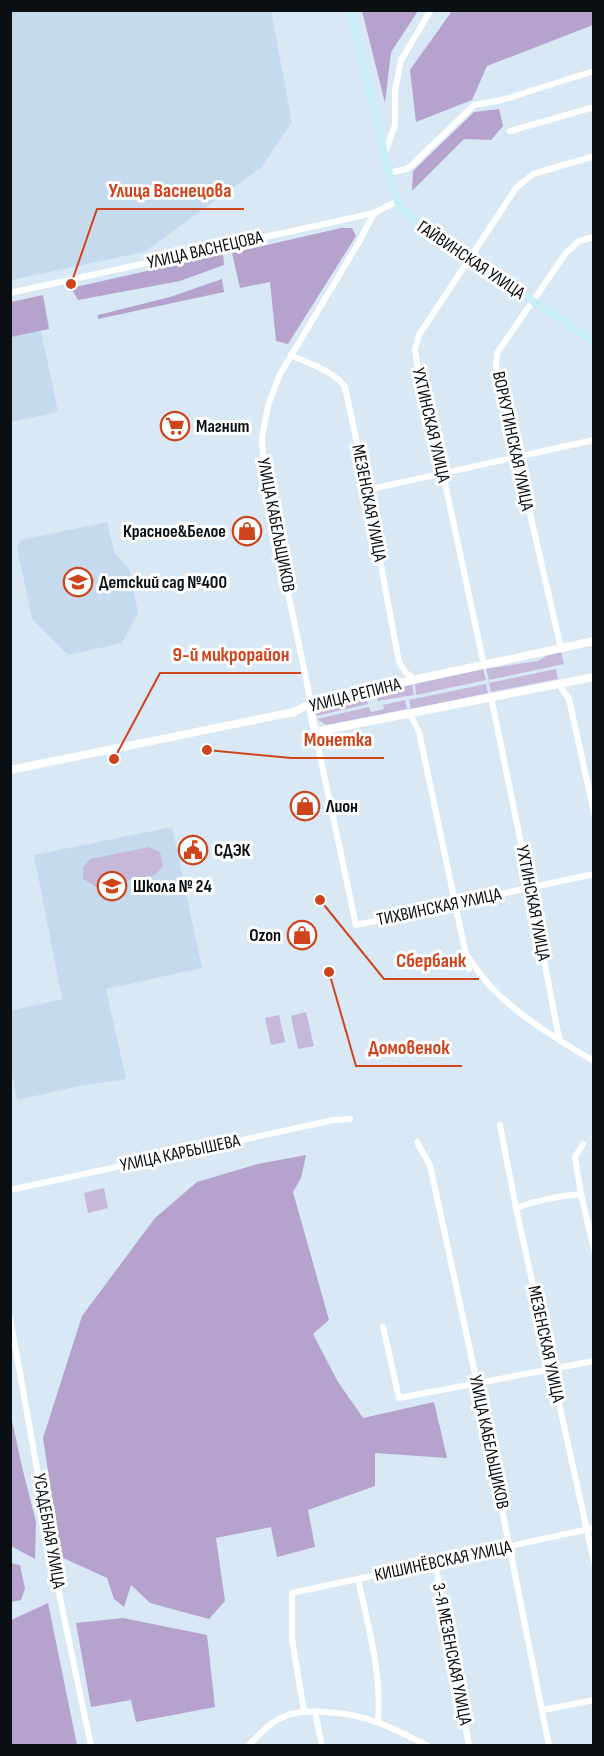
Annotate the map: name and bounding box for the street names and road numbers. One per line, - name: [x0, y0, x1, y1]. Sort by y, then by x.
- street label: ГАЙВИНСКАЯ УЛИЦА: [413, 216, 529, 304]
- street label: УЛИЦА ВАСНЕЦОВА: [145, 226, 265, 273]
- street label: УХТИНСКАЯ УЛИЦА: [408, 366, 454, 485]
- street label: ВОРКУТИНСКАЯ УЛИЦА: [488, 369, 538, 513]
- street label: МЕЗЕНСКАЯ УЛИЦА: [347, 443, 391, 564]
- street label: УЛИЦА КАБЕЛЬЩИКОВ: [253, 456, 299, 594]
- street label: УЛИЦА РЕПИНА: [307, 673, 403, 717]
- street label: УХТИНСКАЯ УЛИЦА: [512, 843, 555, 963]
- street label: ТИХВИНСКАЯ УЛИЦА: [375, 884, 503, 930]
- street label: УЛИЦА КАРБЫШЕВА: [118, 1130, 242, 1176]
- street label: МЕЗЕНСКАЯ УЛИЦА: [523, 1284, 569, 1405]
- street label: УЛИЦА КАБЕЛЬЩИКОВ: [465, 1373, 513, 1511]
- street label: УСАДЕБНАЯ УЛИЦА: [29, 1472, 70, 1590]
- street label: КИШИНЁВСКАЯ УЛИЦА: [373, 1536, 514, 1586]
- street label: 3-Я МЕЗЕНСКАЯ УЛИЦА: [428, 1581, 476, 1727]

